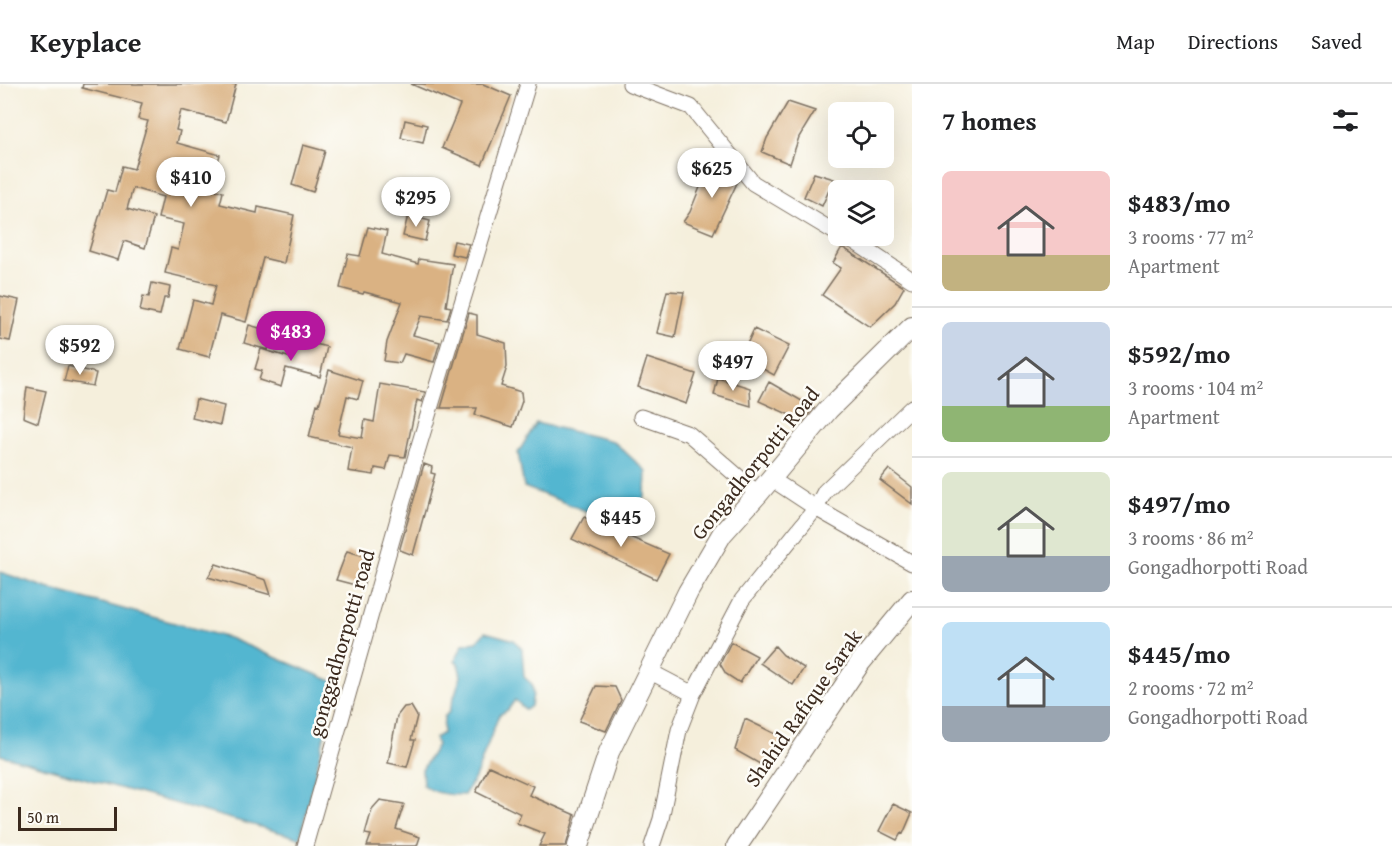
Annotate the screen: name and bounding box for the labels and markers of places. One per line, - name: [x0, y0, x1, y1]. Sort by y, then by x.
- pin: $625: [676, 148, 748, 199]
- pin: $410: [155, 157, 227, 208]
- pin: $295: [380, 177, 452, 228]
- pin: $483: [255, 311, 327, 362]
- pin: $592: [44, 325, 116, 376]
- pin: $497: [697, 341, 769, 392]
- pin: $445: [585, 497, 657, 548]

